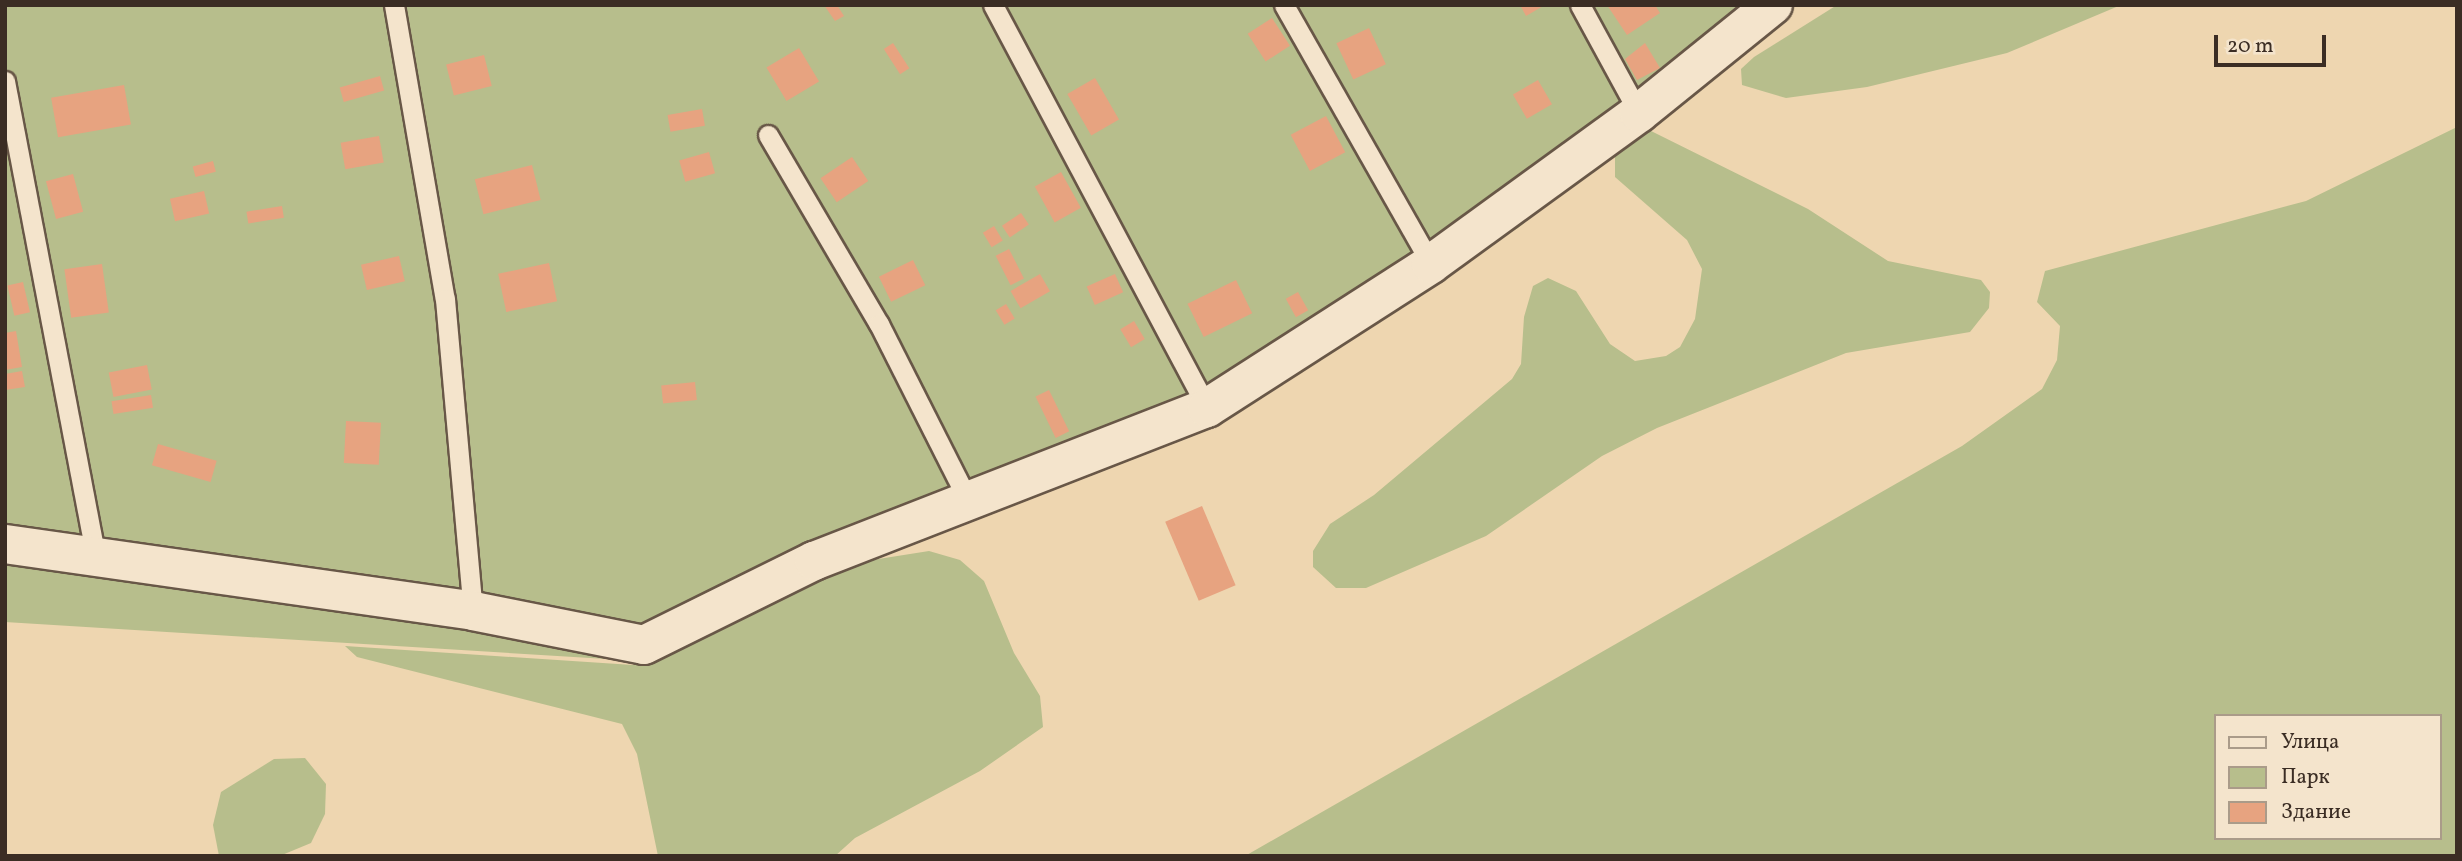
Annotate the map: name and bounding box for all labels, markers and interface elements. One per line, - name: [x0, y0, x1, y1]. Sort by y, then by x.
- scale bar: [2217, 21, 2329, 65]
- text: 20 m: [2227, 32, 2273, 61]
- legend: [2214, 714, 2441, 840]
- text: Улица: [2281, 728, 2339, 757]
- text: Парк: [2281, 763, 2330, 792]
- text: Здание: [2281, 798, 2351, 827]

